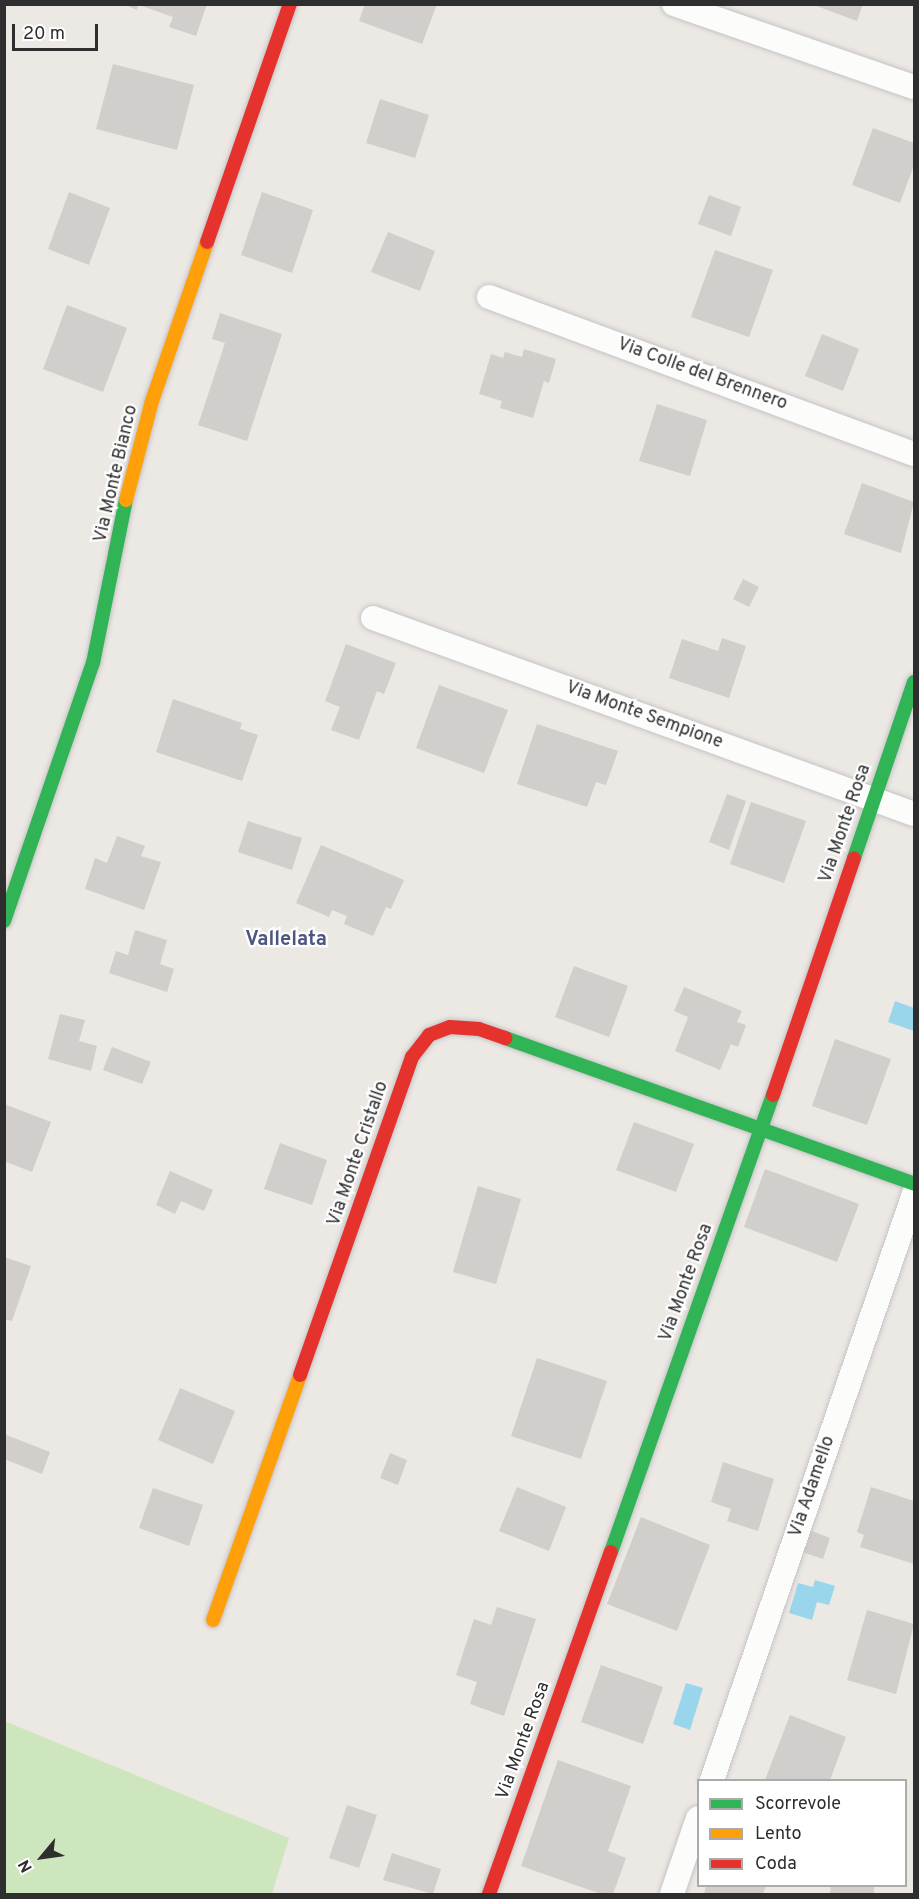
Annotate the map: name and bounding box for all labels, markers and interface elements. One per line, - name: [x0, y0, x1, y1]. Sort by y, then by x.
- scale bar: [15, 12, 100, 50]
- text: 20 m: [23, 23, 65, 46]
- street label: Via Colle del Brennero: [614, 334, 790, 416]
- street label: Via Monte Bianco: [91, 403, 143, 545]
- street label: Via Monte Sempione: [563, 678, 725, 754]
- street label: Via Monte Rosa: [816, 762, 876, 886]
- district label: Vallelata: [245, 928, 327, 952]
- street label: Via Monte Cristallo: [324, 1079, 394, 1229]
- street label: Via Monte Rosa: [656, 1221, 718, 1345]
- street label: Via Adamello: [785, 1433, 841, 1541]
- street label: Via Monte Rosa: [493, 1679, 555, 1803]
- legend: [697, 1779, 907, 1887]
- text: Scorrevole: [755, 1793, 841, 1816]
- text: Lento: [755, 1823, 801, 1846]
- north arrow: [12, 1827, 72, 1887]
- text: Coda: [755, 1853, 797, 1876]
- text: N: [15, 1856, 38, 1876]

